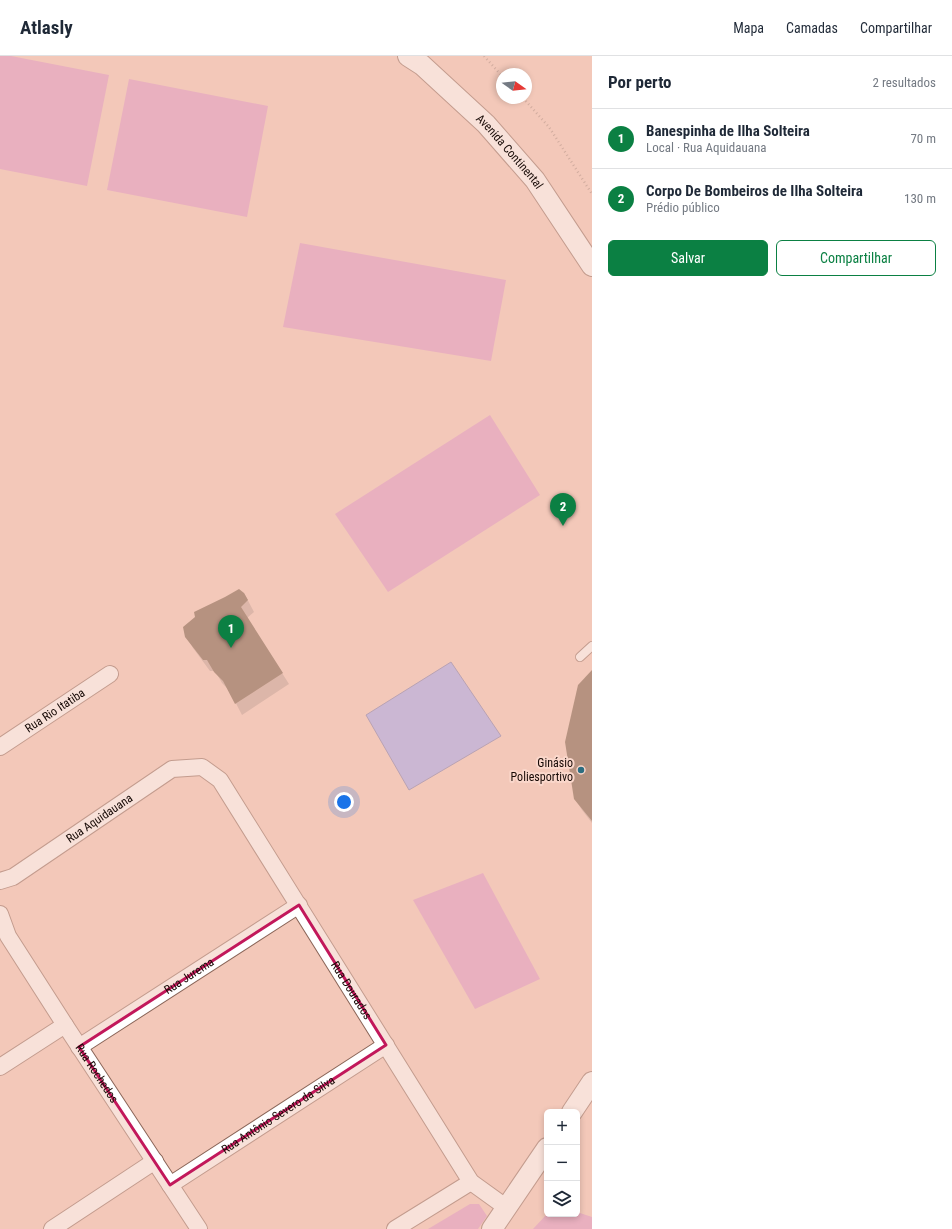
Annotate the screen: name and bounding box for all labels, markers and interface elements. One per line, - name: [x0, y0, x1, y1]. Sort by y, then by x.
- text: Atlasly: [20, 16, 73, 39]
- text: Mapa: [733, 20, 764, 36]
- text: Camadas: [786, 20, 838, 36]
- text: Compartilhar: [860, 20, 932, 36]
- north arrow: [496, 68, 532, 104]
- text: Por perto: [608, 72, 672, 92]
- text: 2 resultados: [872, 75, 936, 90]
- street label: Avenida Continental: [473, 111, 546, 192]
- text: Banespinha de Ilha Solteira: [646, 122, 810, 140]
- text: 1: [618, 131, 624, 146]
- text: 70 m: [910, 131, 936, 146]
- text: Local · Rua Aquidauana: [646, 140, 766, 155]
- text: Corpo De Bombeiros de Ilha Solteira: [646, 182, 863, 200]
- text: 2: [618, 191, 624, 206]
- text: 130 m: [904, 191, 936, 206]
- text: Prédio público: [646, 200, 720, 215]
- button: Salvar: [608, 240, 768, 276]
- button: Compartilhar: [776, 240, 936, 276]
- pin: 2: [550, 493, 576, 526]
- pin: 1: [218, 615, 244, 648]
- street label: Rua Rio Itatiba: [22, 685, 88, 735]
- place label: Ginásio Poliesportivo: [511, 756, 573, 784]
- marker: Ginásio Poliesportivo: [576, 765, 586, 775]
- street label: Rua Aquidauana: [64, 791, 135, 846]
- your location: [334, 792, 354, 812]
- street label: Rua Jurema: [162, 955, 217, 997]
- street label: Rua Dourados: [328, 959, 375, 1022]
- street label: Rua Rochedos: [72, 1041, 121, 1105]
- street label: Rua Antônio Severo da Silva: [219, 1073, 338, 1157]
- map controls: [544, 1109, 580, 1217]
- button: +: [544, 1109, 580, 1145]
- button: −: [544, 1145, 580, 1181]
- button: layers: [544, 1181, 580, 1217]

